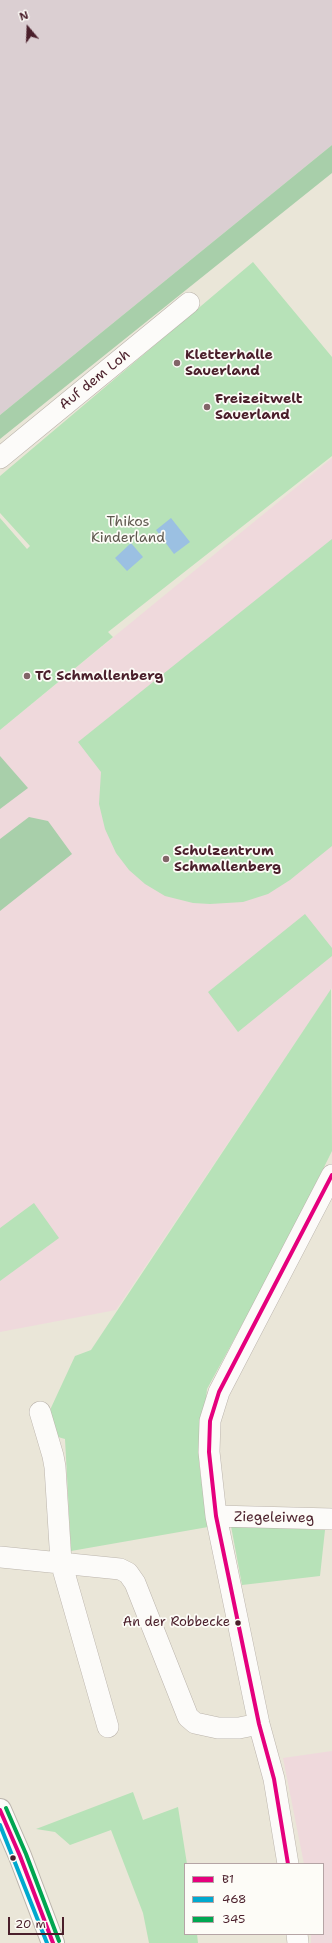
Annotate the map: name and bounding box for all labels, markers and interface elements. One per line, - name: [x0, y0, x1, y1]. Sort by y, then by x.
- north arrow: [8, 8, 48, 48]
- text: N: [17, 8, 30, 25]
- street label: Auf dem Loh: [56, 346, 134, 414]
- place label: Kletterhalle Sauerland: [185, 347, 273, 380]
- marker: Kletterhalle Sauerland: [172, 358, 182, 368]
- place label: Freizeitwelt Sauerland: [215, 391, 303, 424]
- marker: Freizeitwelt Sauerland: [202, 402, 212, 412]
- park label: Thikos Kinderland: [91, 514, 165, 546]
- place label: TC Schmallenberg: [35, 668, 163, 684]
- marker: TC Schmallenberg: [22, 671, 32, 681]
- place label: Schulzentrum Schmallenberg: [174, 843, 281, 876]
- marker: Schulzentrum Schmallenberg: [161, 854, 171, 864]
- street label: Ziegeleiweg: [234, 1509, 314, 1527]
- place label: An der Robbecke: [123, 1615, 230, 1631]
- marker: An der Robbecke: [233, 1618, 243, 1628]
- unlabelled marker: [8, 1853, 18, 1863]
- legend: [184, 1863, 324, 1935]
- text: B1: [222, 1871, 234, 1887]
- text: 468: [222, 1891, 246, 1907]
- scale bar: [10, 1909, 66, 1935]
- text: 345: [222, 1911, 245, 1927]
- text: 20 m: [15, 1916, 46, 1932]

